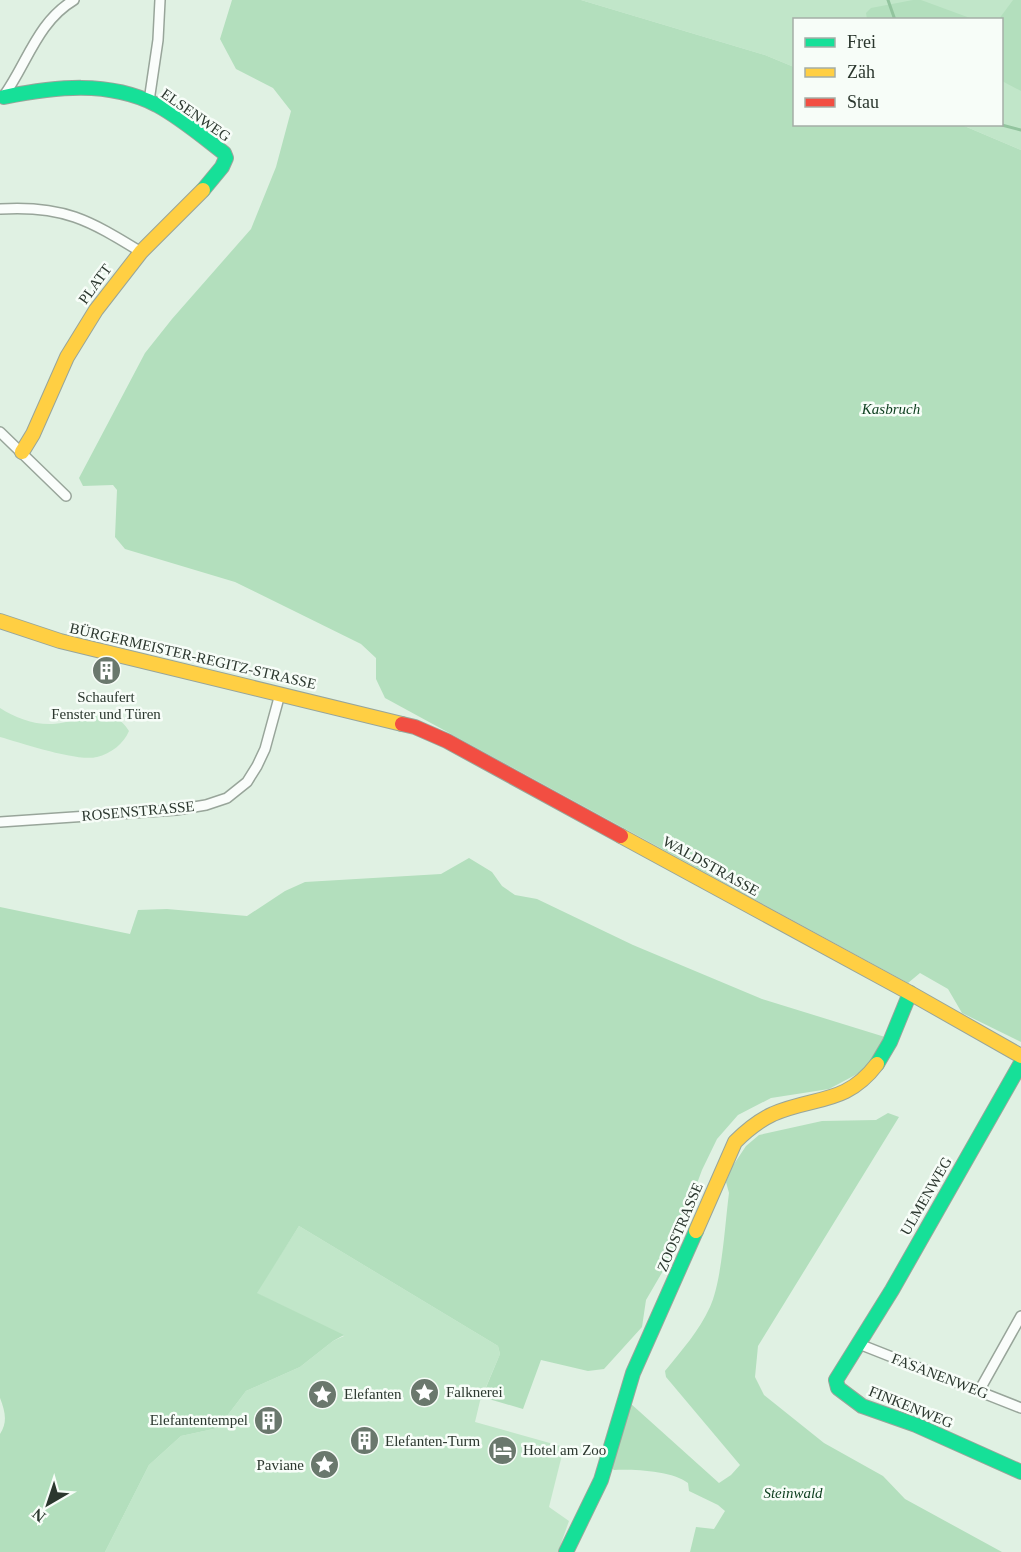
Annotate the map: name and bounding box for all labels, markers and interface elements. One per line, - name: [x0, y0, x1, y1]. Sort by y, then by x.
- legend: [793, 18, 1003, 126]
- text: Frei: [847, 32, 876, 52]
- text: Zäh: [847, 62, 875, 82]
- street label: ELSENWEG: [158, 85, 234, 145]
- text: Stau: [847, 92, 879, 112]
- street label: PLATT: [75, 261, 115, 307]
- park label: Kasbruch: [861, 401, 920, 417]
- street label: BÜRGERMEISTER-REGITZ-STRASSE: [68, 620, 318, 692]
- building icon: Schaufert Fenster und Türen: [90, 654, 122, 686]
- place label: Schaufert Fenster und Türen: [51, 689, 161, 722]
- street label: ROSENSTRASSE: [81, 798, 195, 824]
- street label: WALDSTRASSE: [660, 833, 762, 899]
- street label: ULMENWEG: [897, 1154, 955, 1238]
- street label: ZOOSTRASSE: [654, 1180, 706, 1274]
- street label: FASANENWEG: [889, 1350, 991, 1402]
- place icon: Falknerei: [409, 1376, 441, 1408]
- place icon: Elefanten: [307, 1378, 339, 1410]
- street label: FINKENWEG: [867, 1383, 955, 1431]
- place label: Falknerei: [446, 1384, 503, 1400]
- place label: Elefanten: [344, 1386, 402, 1402]
- building icon: Elefantentempel: [253, 1404, 285, 1436]
- place label: Elefantentempel: [150, 1412, 248, 1428]
- building icon: Elefanten-Turm: [348, 1425, 380, 1457]
- place label: Elefanten-Turm: [385, 1433, 481, 1449]
- hotel icon: Hotel am Zoo: [486, 1434, 518, 1466]
- place label: Hotel am Zoo: [523, 1442, 606, 1458]
- place icon: Paviane: [309, 1449, 341, 1481]
- place label: Paviane: [257, 1457, 304, 1473]
- north arrow: [18, 1474, 78, 1534]
- park label: Steinwald: [763, 1485, 823, 1501]
- text: N: [29, 1505, 49, 1526]

